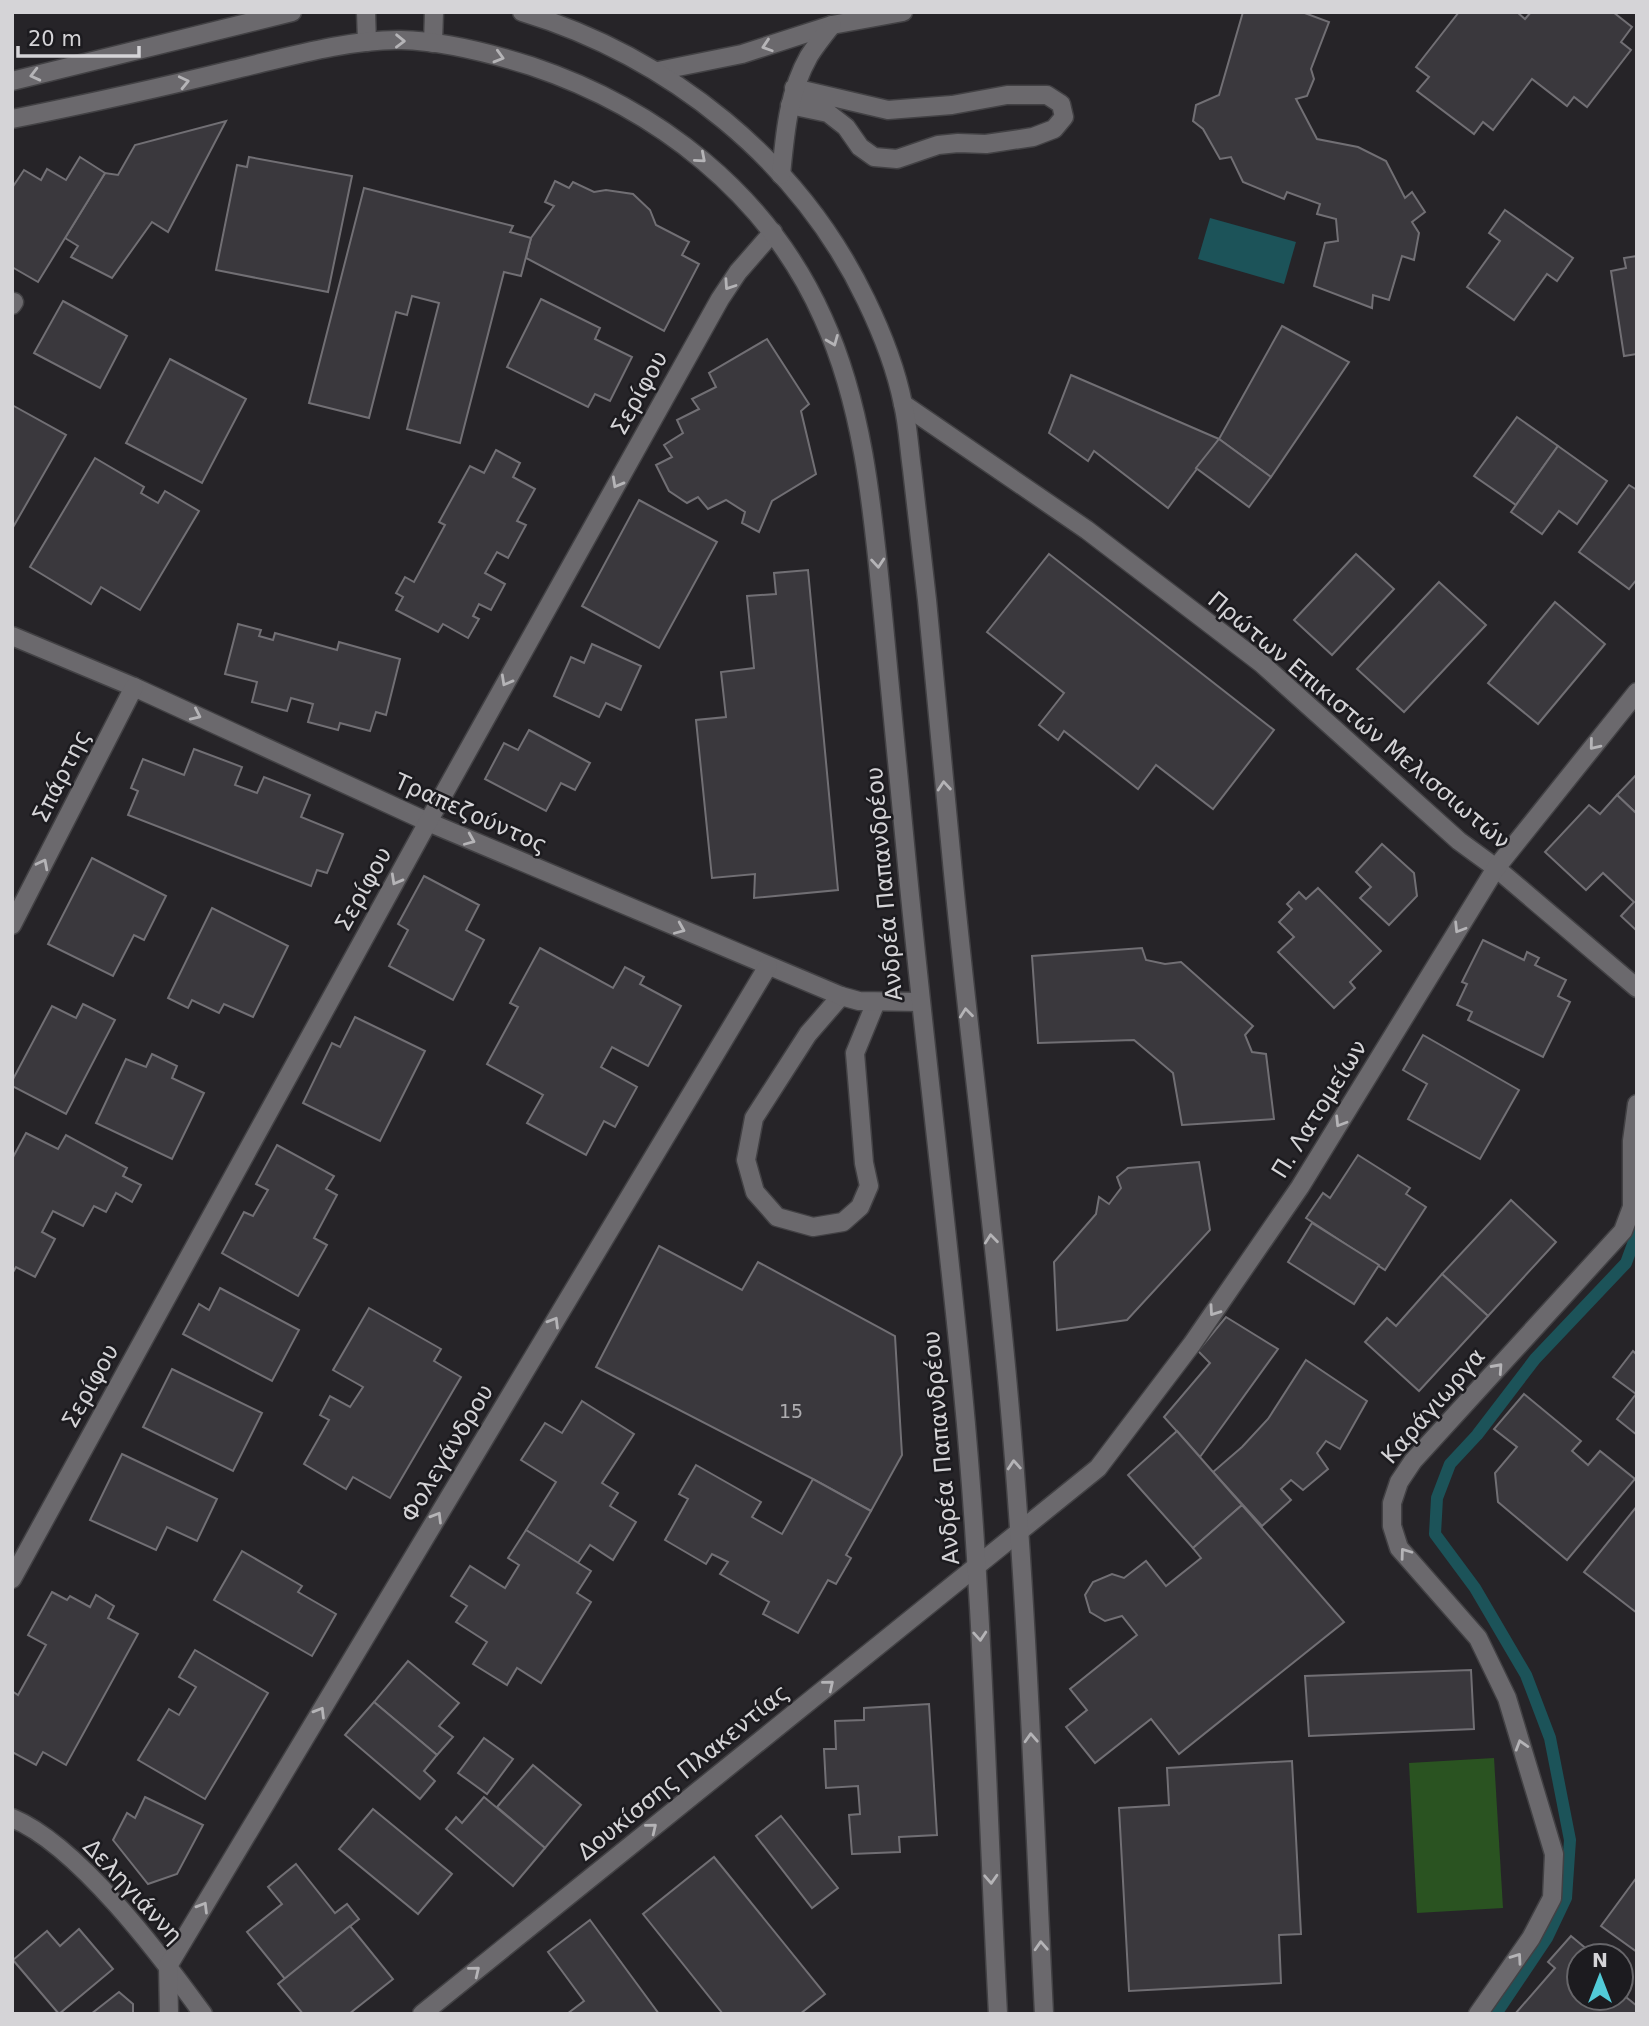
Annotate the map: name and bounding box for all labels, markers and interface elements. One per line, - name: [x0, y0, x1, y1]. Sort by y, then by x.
- scale bar: [18, 14, 138, 58]
- text: 20 m: [28, 27, 82, 51]
- one-way arrow: [395, 33, 406, 49]
- one-way arrow: [761, 38, 774, 52]
- one-way arrow: [493, 49, 505, 63]
- one-way arrow: [29, 67, 41, 81]
- one-way arrow: [178, 75, 190, 90]
- one-way arrow: [693, 150, 706, 162]
- one-way arrow: [725, 277, 738, 290]
- one-way arrow: [824, 334, 838, 346]
- street label: Σερίφου: [605, 347, 673, 439]
- one-way arrow: [612, 475, 625, 488]
- one-way arrow: [870, 558, 885, 569]
- street label: Πρώτων Επικιστών Μελισσιωτών: [1203, 586, 1515, 854]
- one-way arrow: [501, 674, 514, 687]
- one-way arrow: [189, 707, 201, 721]
- street label: Σπάρτης: [27, 726, 95, 826]
- one-way arrow: [1590, 738, 1603, 750]
- street label: Ανδρέα Παπανδρέου: [861, 766, 907, 1002]
- street label: Τραπεζούντος: [390, 767, 551, 858]
- one-way arrow: [937, 780, 952, 792]
- one-way arrow: [463, 832, 476, 846]
- street label: Σερίφου: [329, 843, 397, 935]
- one-way arrow: [35, 859, 49, 872]
- one-way arrow: [391, 873, 404, 885]
- one-way arrow: [1455, 920, 1468, 933]
- one-way arrow: [672, 921, 685, 935]
- one-way arrow: [959, 1007, 974, 1018]
- street label: Π. Λατομείων: [1266, 1035, 1372, 1183]
- one-way arrow: [1336, 1114, 1349, 1127]
- one-way arrow: [984, 1233, 999, 1245]
- one-way arrow: [1210, 1303, 1223, 1316]
- one-way arrow: [546, 1316, 559, 1329]
- street label: Ανδρέα Παπανδρέου: [918, 1330, 964, 1566]
- street label: Σερίφου: [56, 1340, 124, 1432]
- street label: Καράγιωργα: [1376, 1343, 1490, 1469]
- one-way arrow: [1490, 1363, 1503, 1376]
- street label: Φολεγάνδρου: [396, 1379, 498, 1527]
- house number: 15: [779, 1400, 803, 1422]
- one-way arrow: [1007, 1459, 1022, 1470]
- one-way arrow: [429, 1511, 442, 1524]
- one-way arrow: [1400, 1548, 1413, 1561]
- one-way arrow: [972, 1631, 987, 1642]
- street label: Δουκίσσης Πλακεντίας: [572, 1679, 794, 1865]
- one-way arrow: [822, 1681, 834, 1694]
- one-way arrow: [312, 1707, 325, 1719]
- one-way arrow: [1023, 1733, 1038, 1744]
- one-way arrow: [1514, 1739, 1529, 1751]
- one-way arrow: [645, 1824, 657, 1837]
- street label: Δεληγιάννη: [78, 1833, 188, 1949]
- one-way arrow: [983, 1873, 998, 1884]
- one-way arrow: [195, 1902, 208, 1915]
- one-way arrow: [1033, 1940, 1048, 1951]
- north arrow: [1565, 1942, 1635, 2012]
- text: N: [1592, 1949, 1608, 1971]
- one-way arrow: [1509, 1952, 1522, 1965]
- one-way arrow: [466, 1967, 479, 1979]

